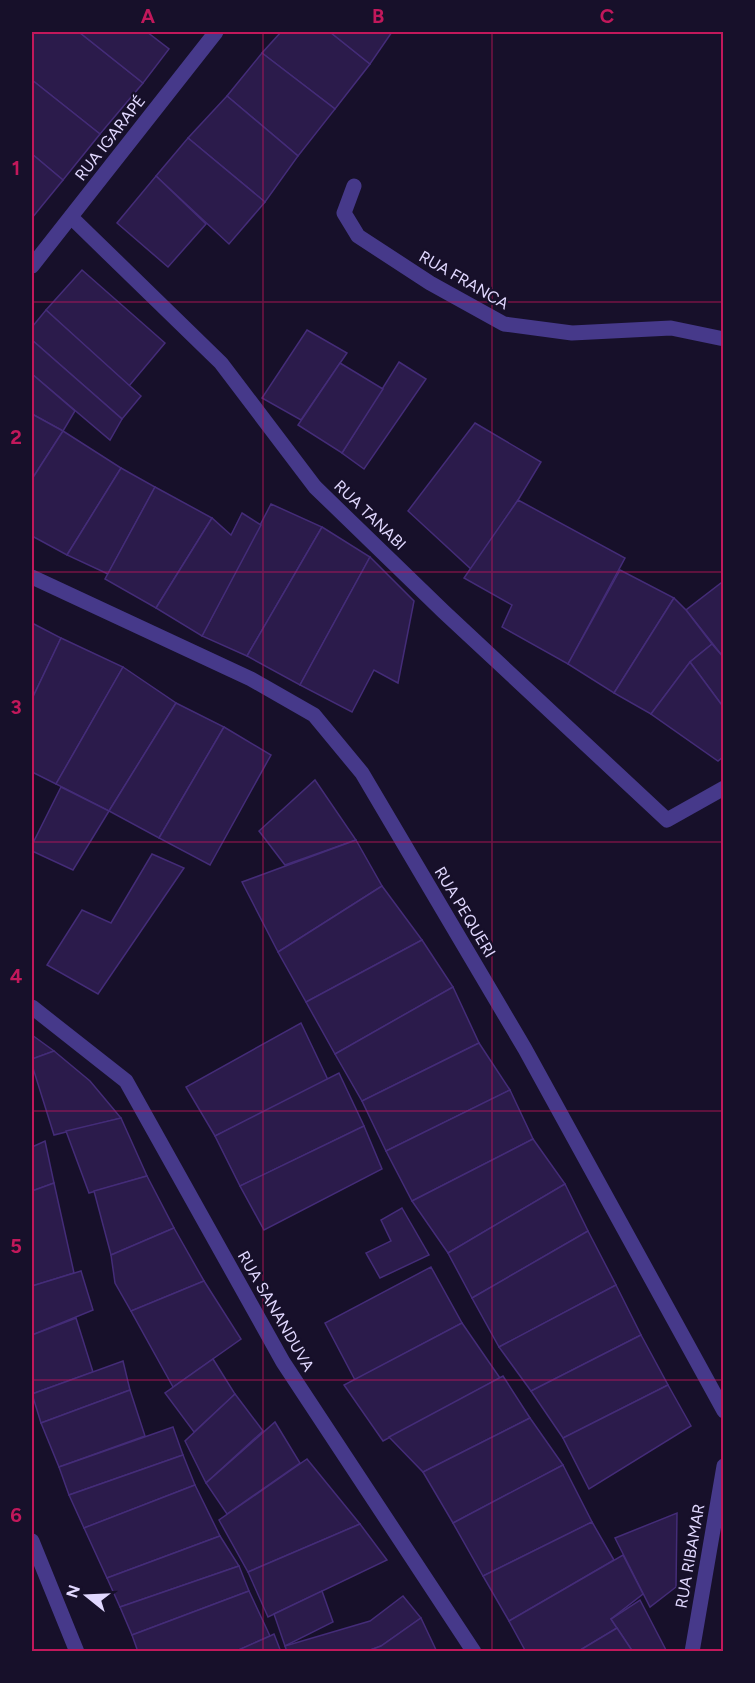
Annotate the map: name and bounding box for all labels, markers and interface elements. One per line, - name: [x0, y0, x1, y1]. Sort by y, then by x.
- text: A: [141, 4, 156, 28]
- text: B: [372, 4, 384, 28]
- text: C: [600, 4, 614, 28]
- street label: RUA IGARAPÉ: [71, 92, 149, 184]
- text: 1: [12, 156, 20, 180]
- street label: RUA FRANCA: [416, 247, 512, 313]
- text: 2: [10, 425, 22, 449]
- street label: RUA TANABI: [330, 476, 410, 554]
- text: 3: [10, 695, 22, 719]
- street label: RUA PEQUERI: [430, 863, 500, 961]
- text: 4: [10, 964, 23, 988]
- text: 5: [10, 1234, 22, 1258]
- street label: RUA SANANDUVA: [234, 1247, 318, 1375]
- street label: RUA RIBAMAR: [671, 1502, 709, 1610]
- text: 6: [10, 1503, 22, 1527]
- north arrow: [57, 1566, 117, 1626]
- text: N: [62, 1583, 84, 1600]

